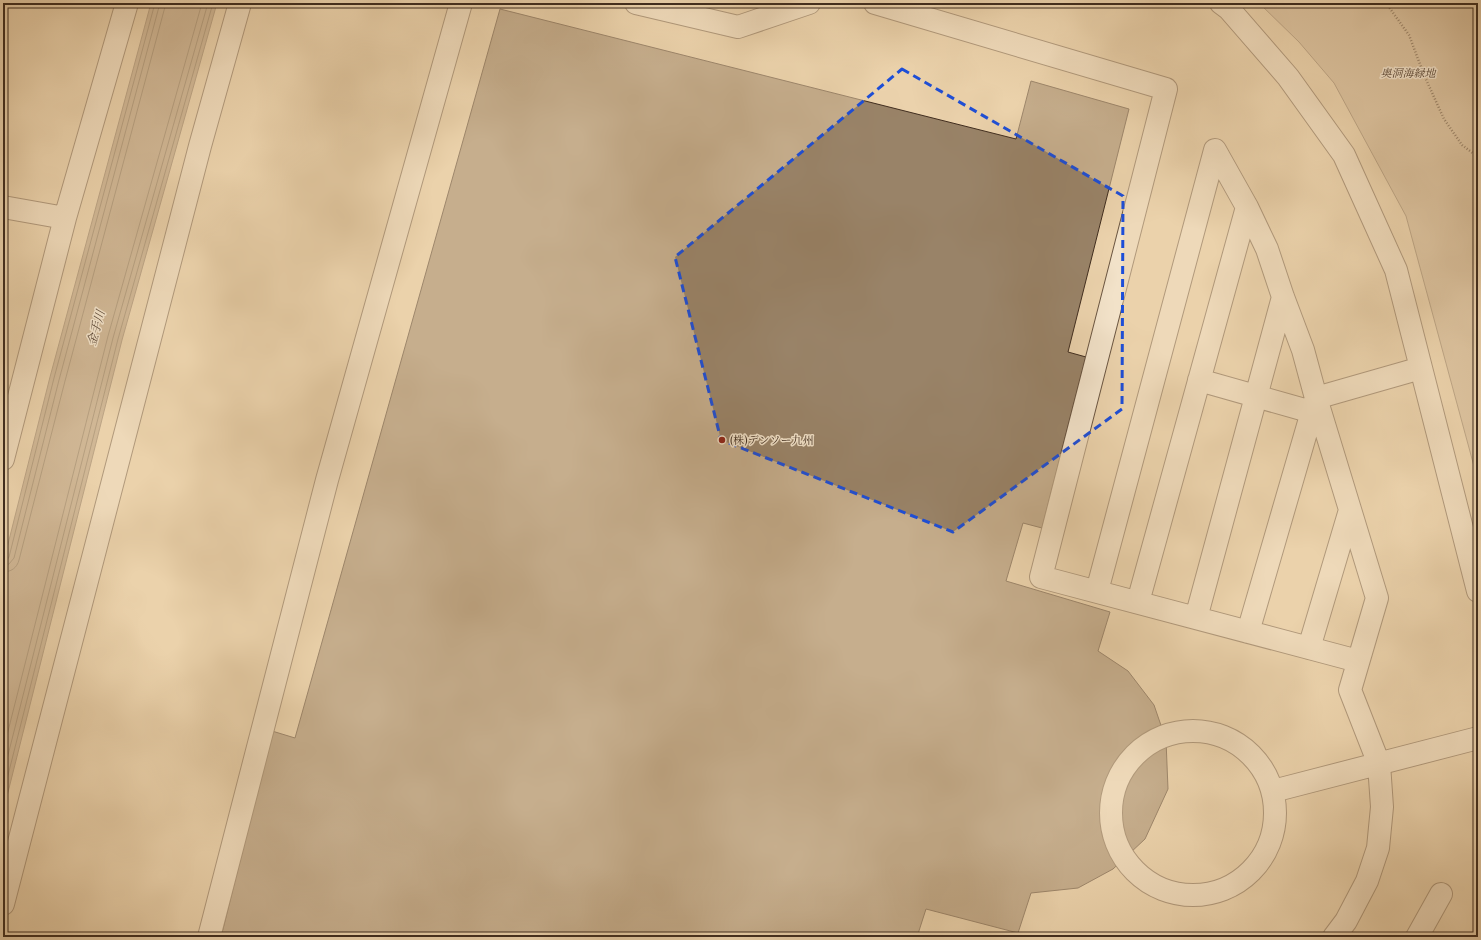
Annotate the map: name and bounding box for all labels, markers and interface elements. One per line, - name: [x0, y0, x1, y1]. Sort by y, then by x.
- park label: 奥洞海緑地: [1381, 66, 1436, 80]
- water label: 金手川: [83, 307, 108, 347]
- place label: (株)デンソー九州: [730, 433, 813, 447]
- marker: (株)デンソー九州: [717, 435, 727, 445]

